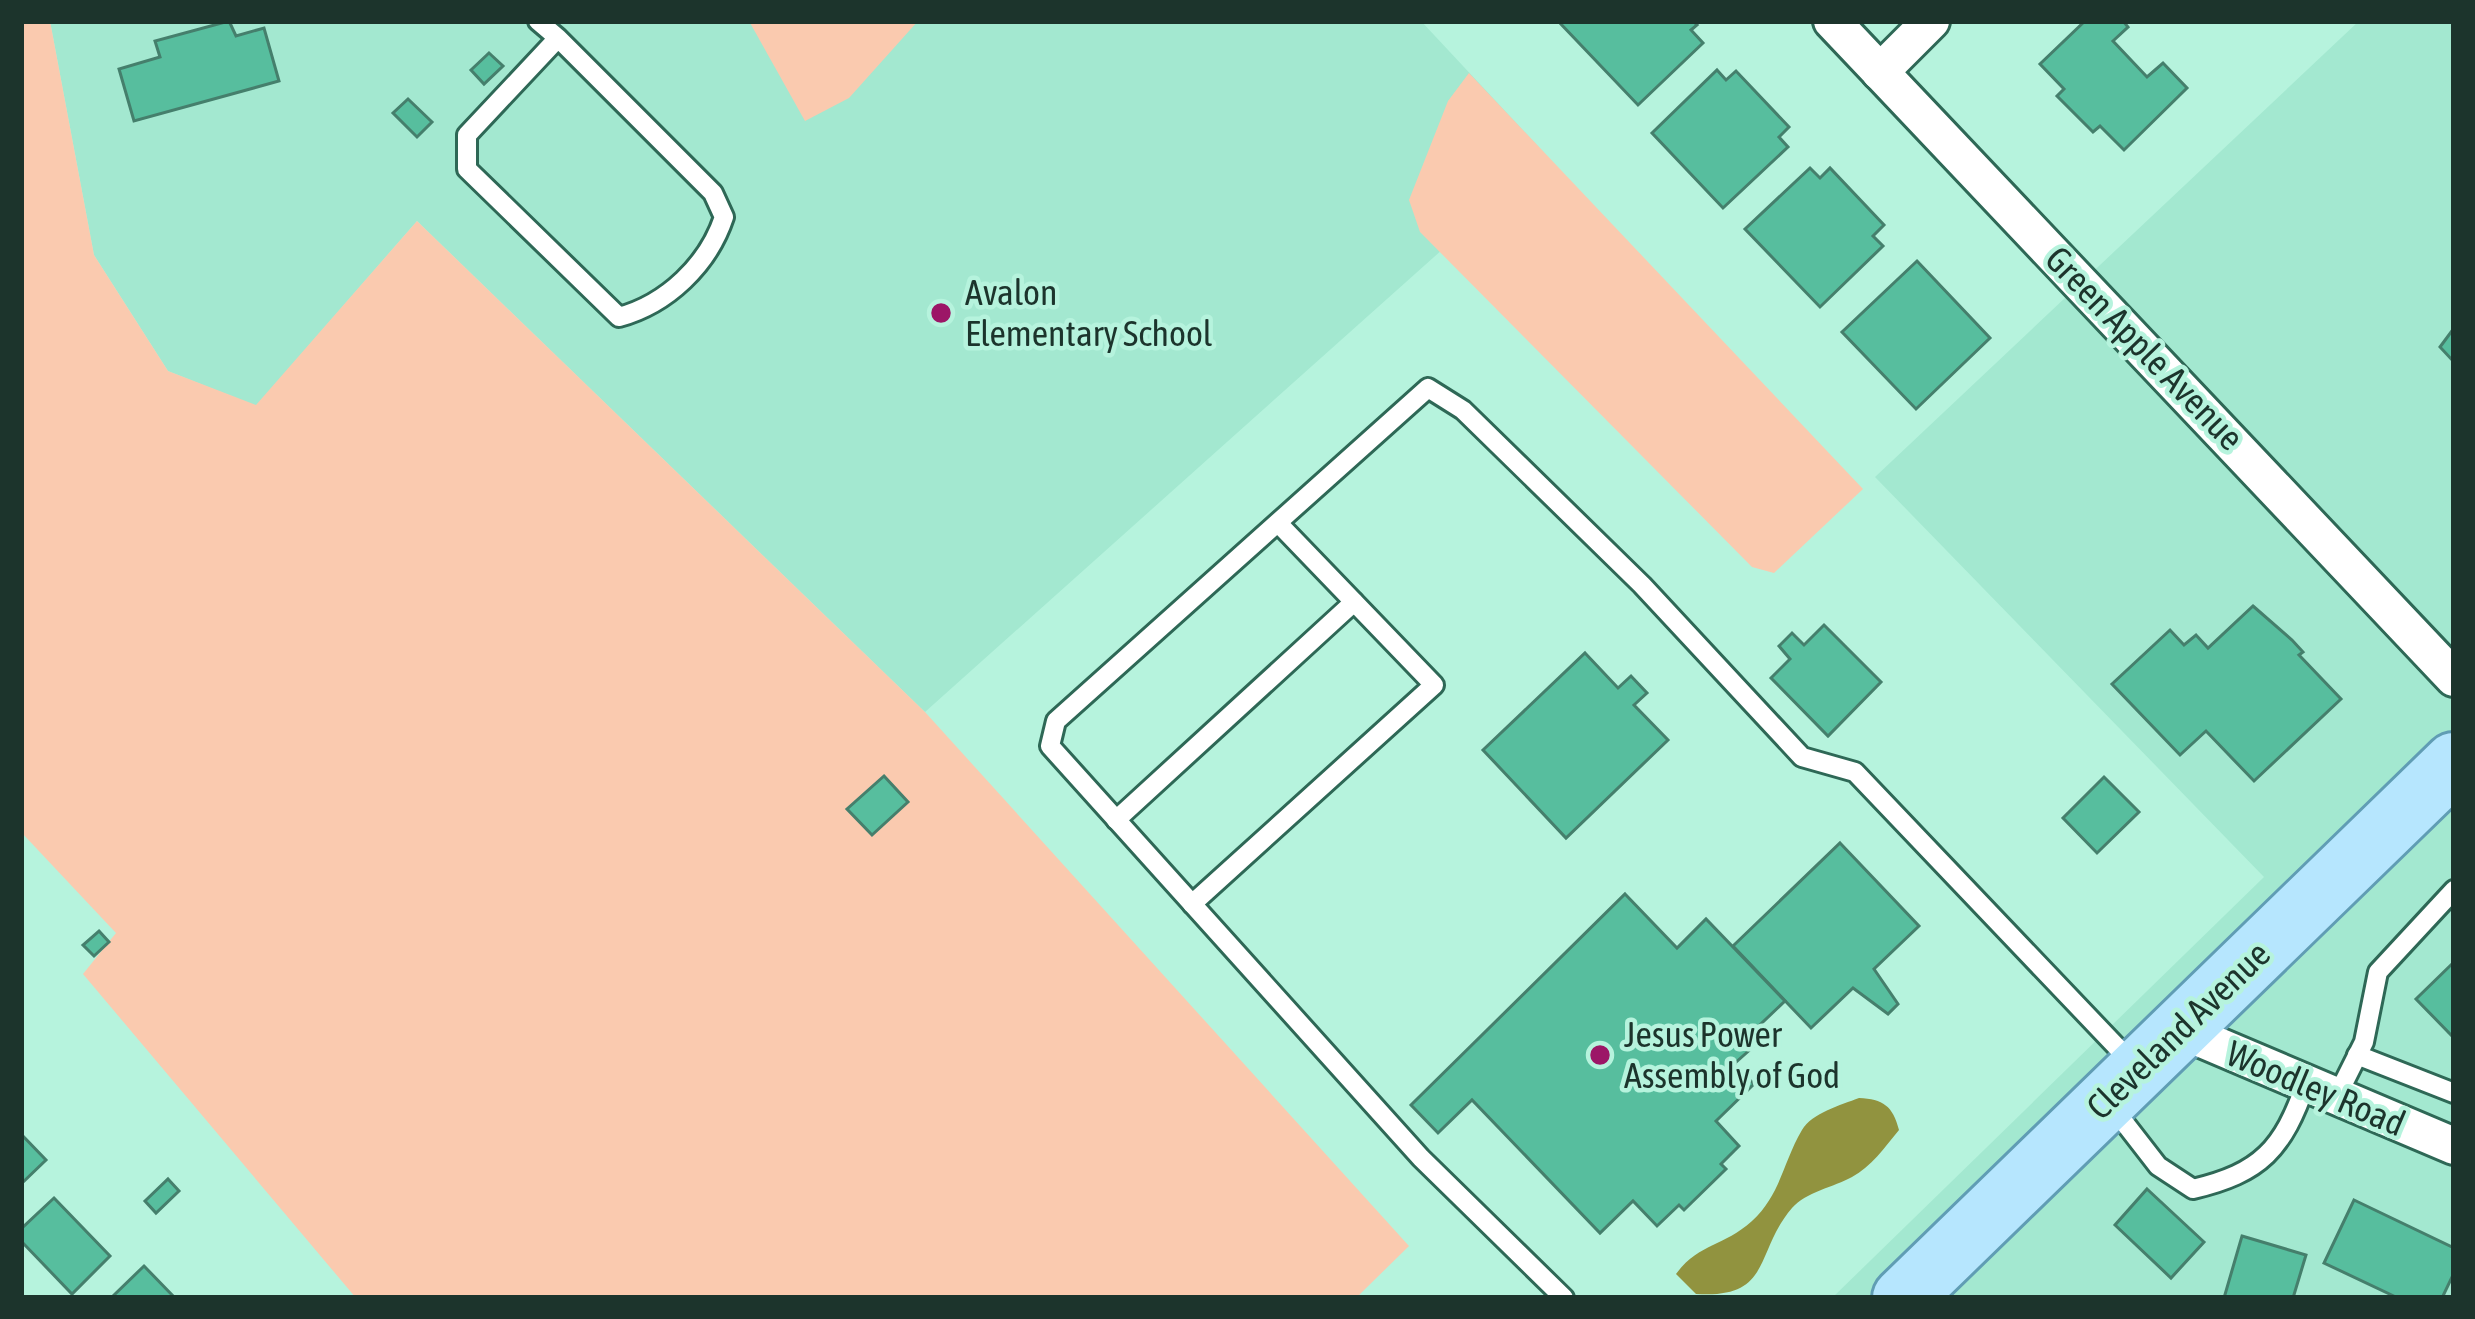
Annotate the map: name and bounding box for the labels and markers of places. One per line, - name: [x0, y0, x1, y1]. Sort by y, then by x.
- place label: Avalon Elementary School: [965, 271, 1213, 354]
- marker: Avalon Elementary School: [928, 300, 954, 326]
- place label: Jesus Power Assembly of God: [1624, 1013, 1840, 1096]
- marker: Jesus Power Assembly of God: [1587, 1042, 1613, 1068]

